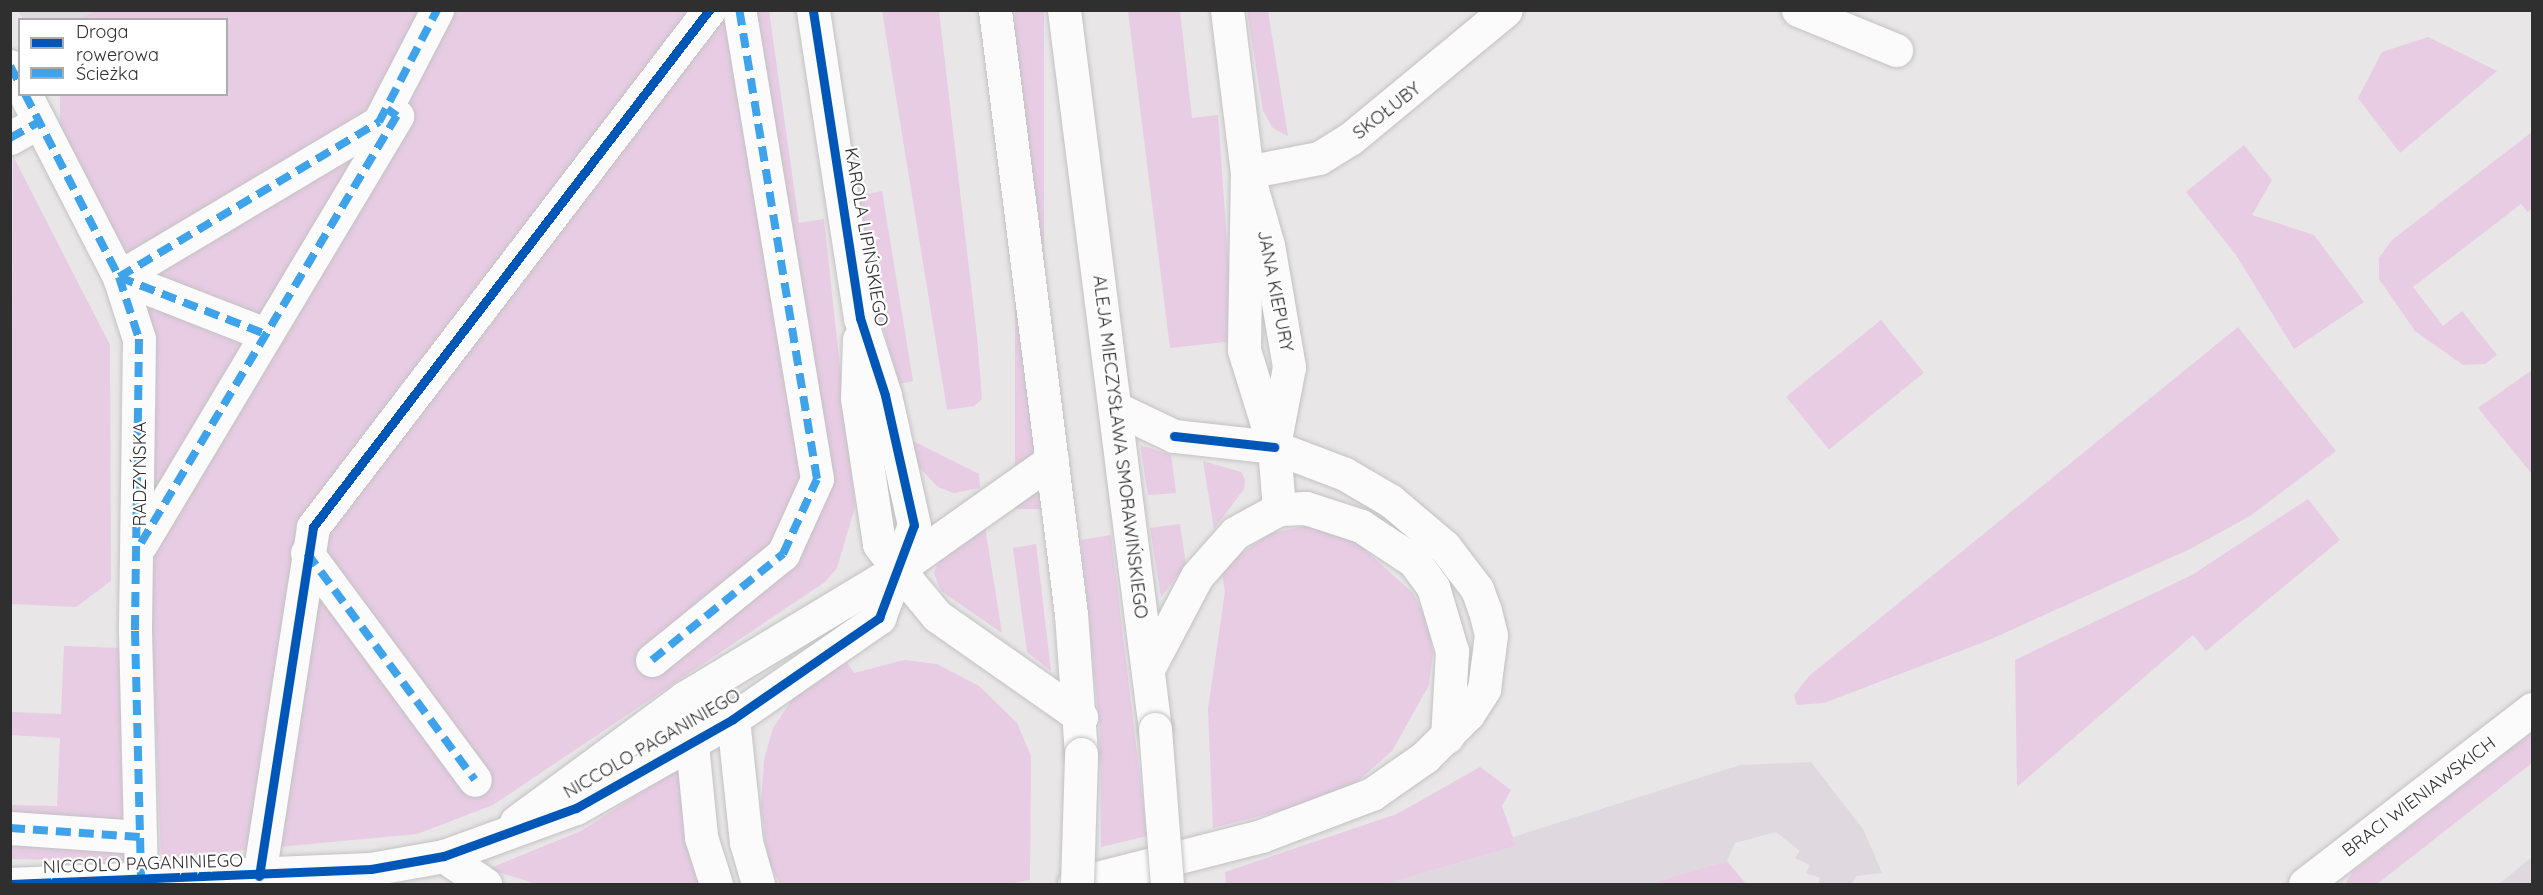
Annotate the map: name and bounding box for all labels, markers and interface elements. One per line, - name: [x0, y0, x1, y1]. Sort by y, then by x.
- legend: [18, 18, 228, 96]
- text: Droga rowerowa: [76, 20, 159, 66]
- text: Ścieżka: [76, 62, 139, 85]
- street label: SKOŁUBY: [1349, 78, 1425, 144]
- street label: KAROLA LIPIŃSKIEGO: [840, 146, 892, 328]
- street label: JANA KIEPURY: [1253, 228, 1297, 354]
- street label: ALEJA MIECZYSŁAWA SMORAWIŃSKIEGO: [1088, 274, 1152, 620]
- street label: RADZYŃSKA: [129, 421, 151, 527]
- street label: NICCOLO PAGANINIEGO: [560, 685, 744, 803]
- street label: BRACI WIENIAWSKICH: [2338, 732, 2500, 862]
- street label: NICCOLO PAGANINIEGO: [42, 850, 244, 878]

